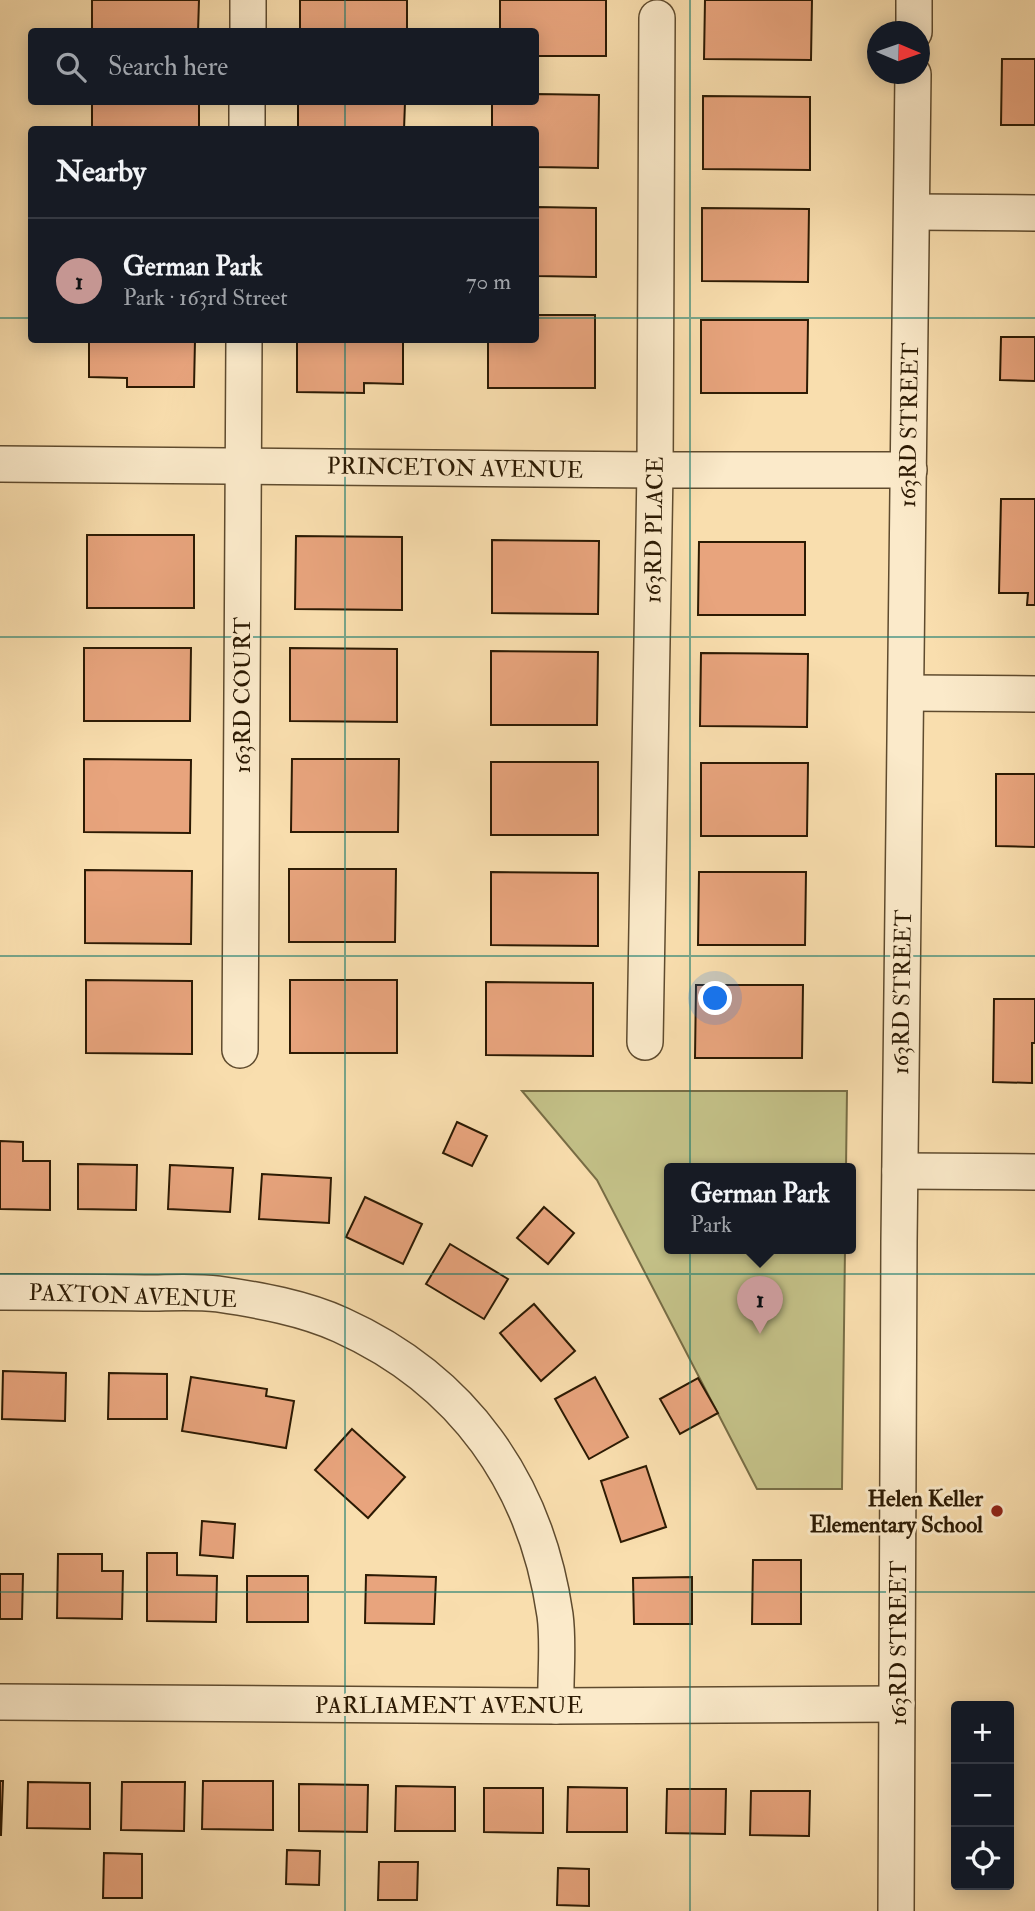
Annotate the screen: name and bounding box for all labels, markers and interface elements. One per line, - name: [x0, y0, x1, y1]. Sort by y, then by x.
- north arrow: [867, 21, 930, 84]
- search box: [28, 28, 539, 105]
- icon: search: [52, 48, 90, 86]
- text: Search here: [108, 51, 228, 83]
- text: Nearby: [56, 153, 146, 190]
- text: German Park: [123, 251, 262, 283]
- text: 1: [75, 267, 83, 296]
- text: 70 m: [466, 267, 511, 296]
- text: Park · 163rd Street: [123, 283, 288, 312]
- street label: 163RD STREET: [893, 342, 925, 508]
- street label: PRINCETON AVENUE: [327, 451, 583, 485]
- street label: 163RD PLACE: [638, 456, 670, 604]
- street label: 163RD COURT: [228, 617, 257, 773]
- street label: 163RD STREET: [886, 909, 918, 1075]
- your location: [698, 981, 732, 1015]
- popup: [664, 1163, 856, 1254]
- text: German Park: [690, 1178, 830, 1210]
- text: Park: [690, 1210, 732, 1239]
- pin: 1: [737, 1276, 783, 1334]
- street label: PAXTON AVENUE: [28, 1278, 238, 1314]
- place label: Helen Keller Elementary School: [809, 1484, 984, 1540]
- marker: Helen Keller Elementary School: [989, 1503, 1005, 1519]
- street label: 163RD STREET: [884, 1560, 913, 1726]
- street label: PARLIAMENT AVENUE: [315, 1691, 583, 1720]
- map controls: [951, 1701, 1014, 1890]
- button: +: [951, 1701, 1014, 1764]
- button: −: [951, 1764, 1014, 1827]
- button: locate: [951, 1827, 1014, 1890]

